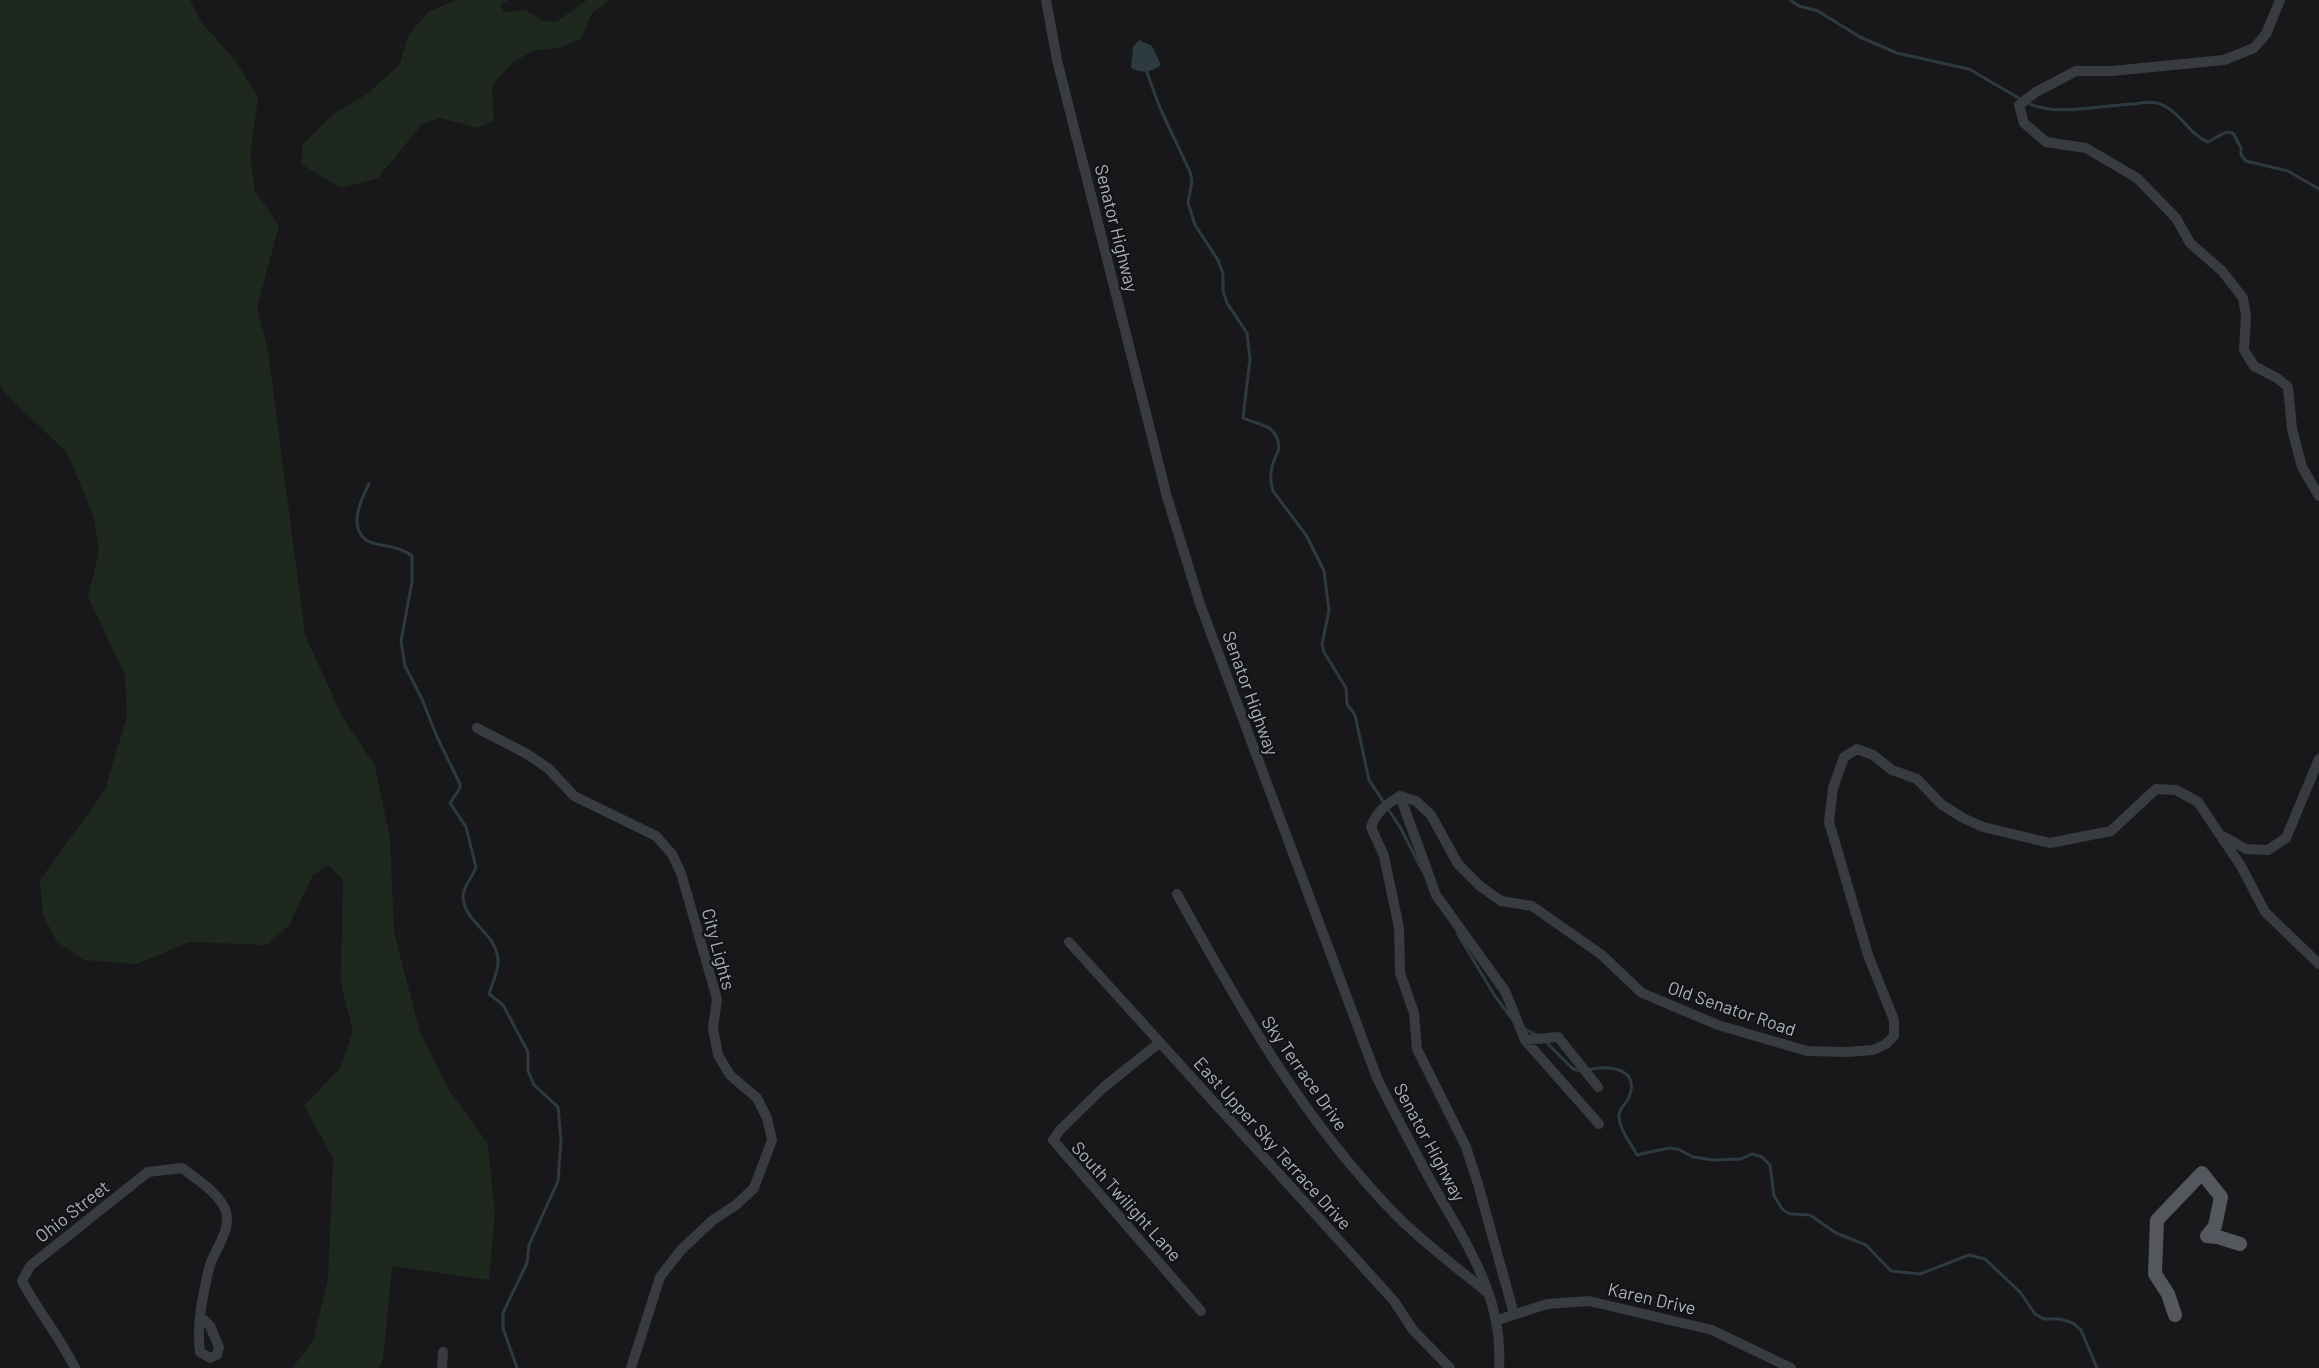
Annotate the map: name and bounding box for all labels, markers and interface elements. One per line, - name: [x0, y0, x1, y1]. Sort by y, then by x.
- street label: Senator Highway: [1090, 162, 1144, 294]
- street label: Senator Highway: [1218, 628, 1284, 758]
- street label: City Lights: [698, 906, 740, 992]
- street label: Old Senator Road: [1665, 976, 1799, 1040]
- street label: Sky Terrace Drive: [1257, 1011, 1353, 1135]
- street label: East Upper Sky Terrace Drive: [1190, 1052, 1356, 1234]
- street label: Senator Highway: [1390, 1079, 1470, 1205]
- street label: South Twilight Lane: [1067, 1136, 1187, 1266]
- street label: Ohio Street: [31, 1175, 113, 1247]
- street label: Karen Drive: [1606, 1277, 1698, 1319]

